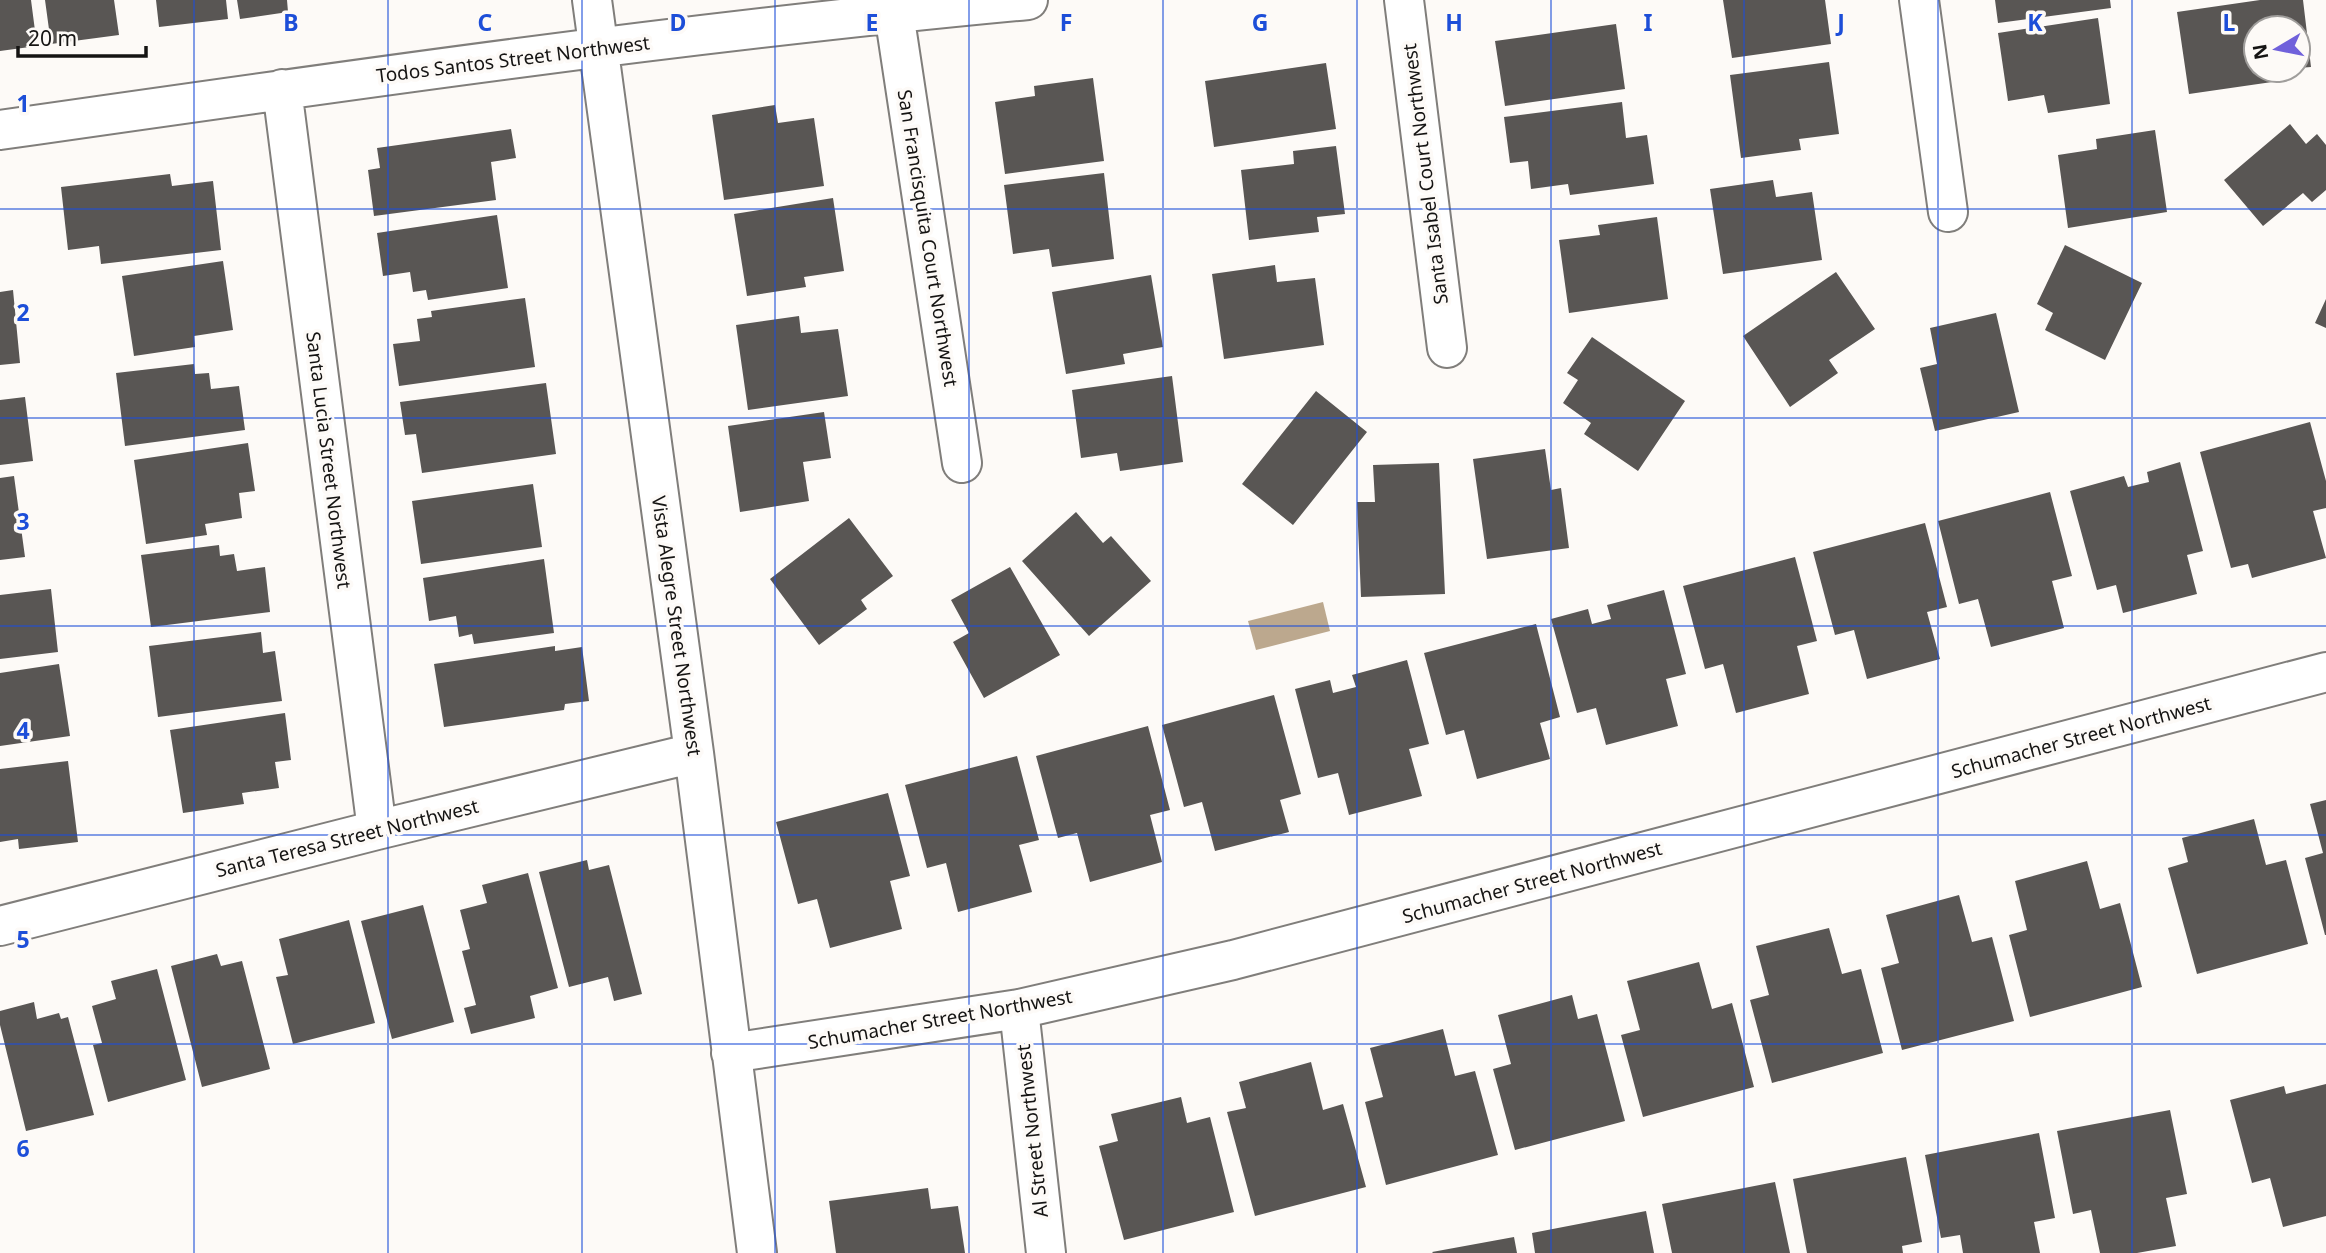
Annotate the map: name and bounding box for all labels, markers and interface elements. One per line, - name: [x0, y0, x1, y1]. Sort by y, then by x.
- text: B: [283, 6, 299, 38]
- text: C: [478, 6, 493, 38]
- text: D: [670, 6, 686, 38]
- text: E: [866, 6, 878, 38]
- text: F: [1060, 6, 1072, 38]
- text: G: [1252, 6, 1268, 38]
- text: H: [1445, 6, 1463, 38]
- text: I: [1644, 6, 1653, 38]
- text: J: [1835, 6, 1845, 38]
- text: K: [2027, 6, 2043, 38]
- text: L: [2223, 6, 2236, 38]
- scale bar: [18, 14, 145, 58]
- north arrow: [2242, 14, 2312, 84]
- text: 20 m: [28, 24, 77, 52]
- street label: Todos Santos Street Northwest: [375, 29, 651, 89]
- street label: Santa Isabel Court Northwest: [1396, 42, 1454, 306]
- text: N: [2246, 42, 2274, 62]
- text: 1: [16, 87, 30, 119]
- street label: San Francisquita Court Northwest: [892, 88, 964, 388]
- text: 2: [16, 296, 30, 328]
- street label: Santa Lucia Street Northwest: [300, 330, 358, 590]
- street label: Vista Alegre Street Northwest: [646, 494, 708, 758]
- text: 3: [16, 505, 30, 537]
- street label: Schumacher Street Northwest: [1948, 690, 2214, 784]
- text: 4: [16, 714, 30, 746]
- street label: Santa Teresa Street Northwest: [213, 793, 481, 883]
- street label: Schumacher Street Northwest: [1399, 835, 1665, 929]
- text: 5: [16, 923, 30, 955]
- street label: Schumacher Street Northwest: [806, 983, 1074, 1055]
- street label: Al Street Northwest: [1010, 1043, 1054, 1219]
- text: 6: [16, 1132, 30, 1164]

